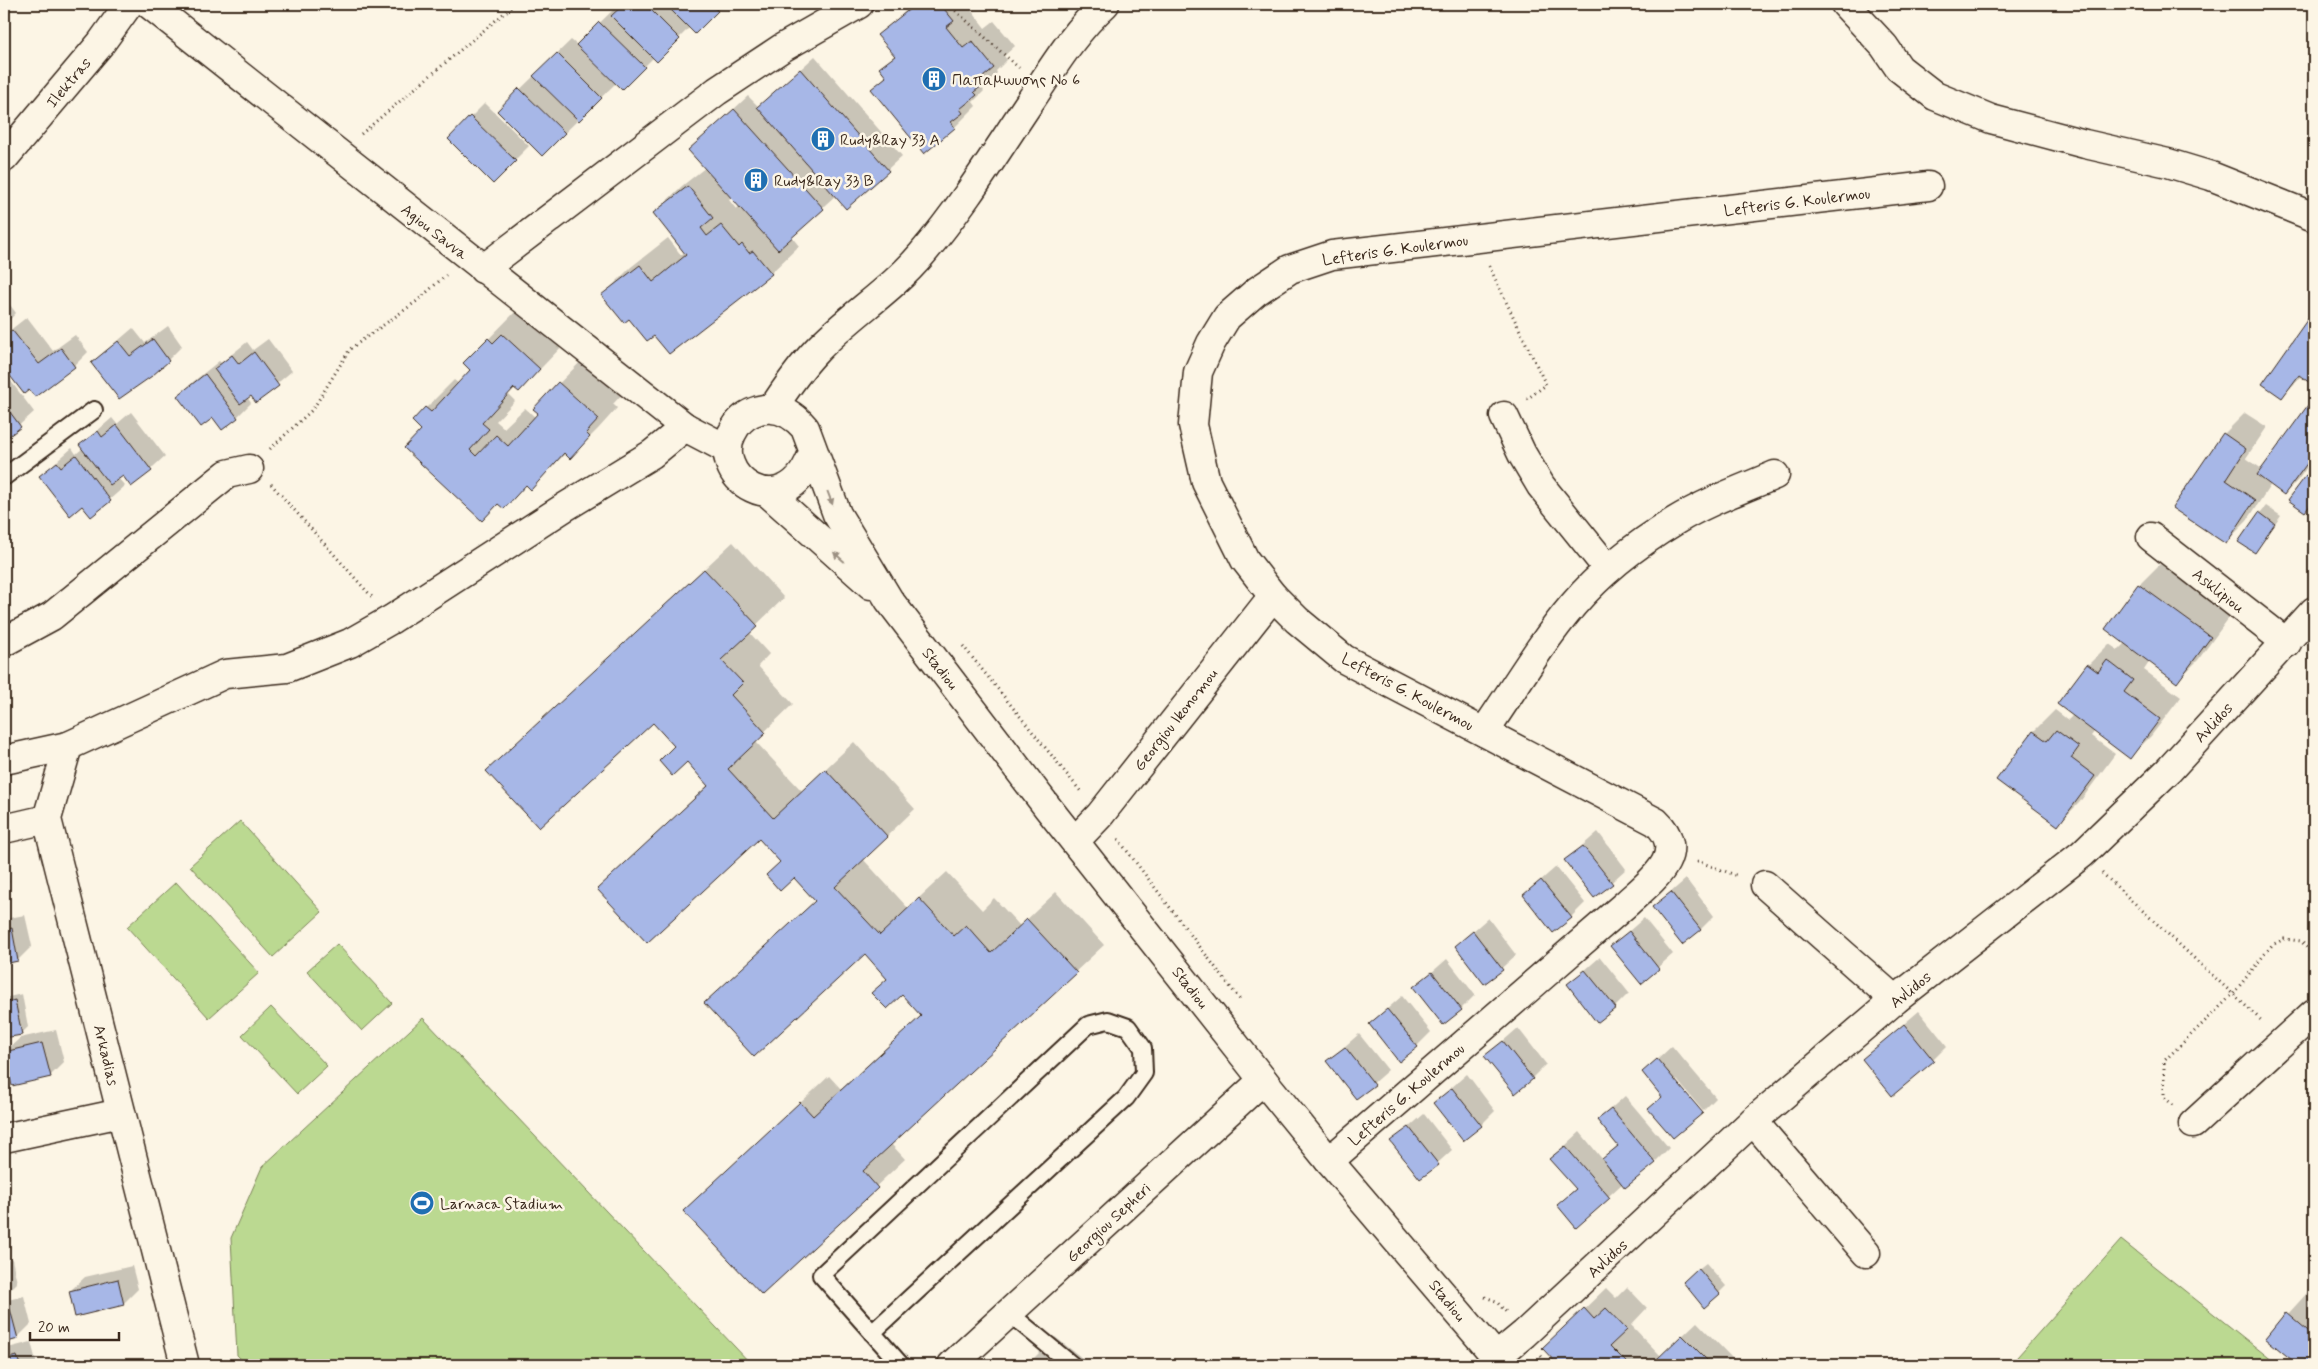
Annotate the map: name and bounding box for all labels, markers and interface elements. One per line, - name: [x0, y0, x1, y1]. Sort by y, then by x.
- street label: Ilektras: [42, 53, 96, 113]
- building icon: Παπαμωυσης No 6: [921, 66, 947, 92]
- place label: Παπαμωυσης No 6: [952, 70, 1080, 91]
- building icon: Rudy&Ray 33 A: [810, 126, 836, 152]
- place label: Rudy&Ray 33 A: [840, 130, 940, 151]
- building icon: Rudy&Ray 33 B: [743, 167, 769, 193]
- place label: Rudy&Ray 33 B: [774, 171, 874, 192]
- street label: Lefteris G. Koulermou: [1723, 183, 1872, 222]
- street label: Agiou Savva: [396, 199, 472, 265]
- street label: Lefteris G. Koulermou: [1321, 230, 1470, 271]
- one-way arrow: [827, 491, 835, 505]
- one-way arrow: [832, 552, 845, 563]
- street label: Asklipiou: [2187, 564, 2249, 618]
- street label: Stadiou: [917, 643, 963, 694]
- street label: Lefteris G. Koulermou: [1337, 648, 1477, 736]
- street label: Georgiou Ikonomou: [1129, 664, 1224, 776]
- street label: Avlidos: [2190, 698, 2238, 748]
- street label: Stadiou: [1167, 962, 1213, 1013]
- street label: Avlidos: [1886, 967, 1936, 1013]
- street label: Arkadias: [88, 1023, 123, 1088]
- street label: Lefteris G. Koulermou: [1344, 1039, 1469, 1151]
- street label: Georgiou Sepheri: [1062, 1178, 1156, 1268]
- sports icon: Larnaca Stadium: [409, 1190, 435, 1216]
- place label: Larnaca Stadium: [440, 1194, 563, 1215]
- street label: Avlidos: [1583, 1235, 1633, 1283]
- street label: Stadiou: [1424, 1276, 1470, 1326]
- scale bar: [30, 1309, 119, 1341]
- text: 20 m: [38, 1318, 70, 1338]

